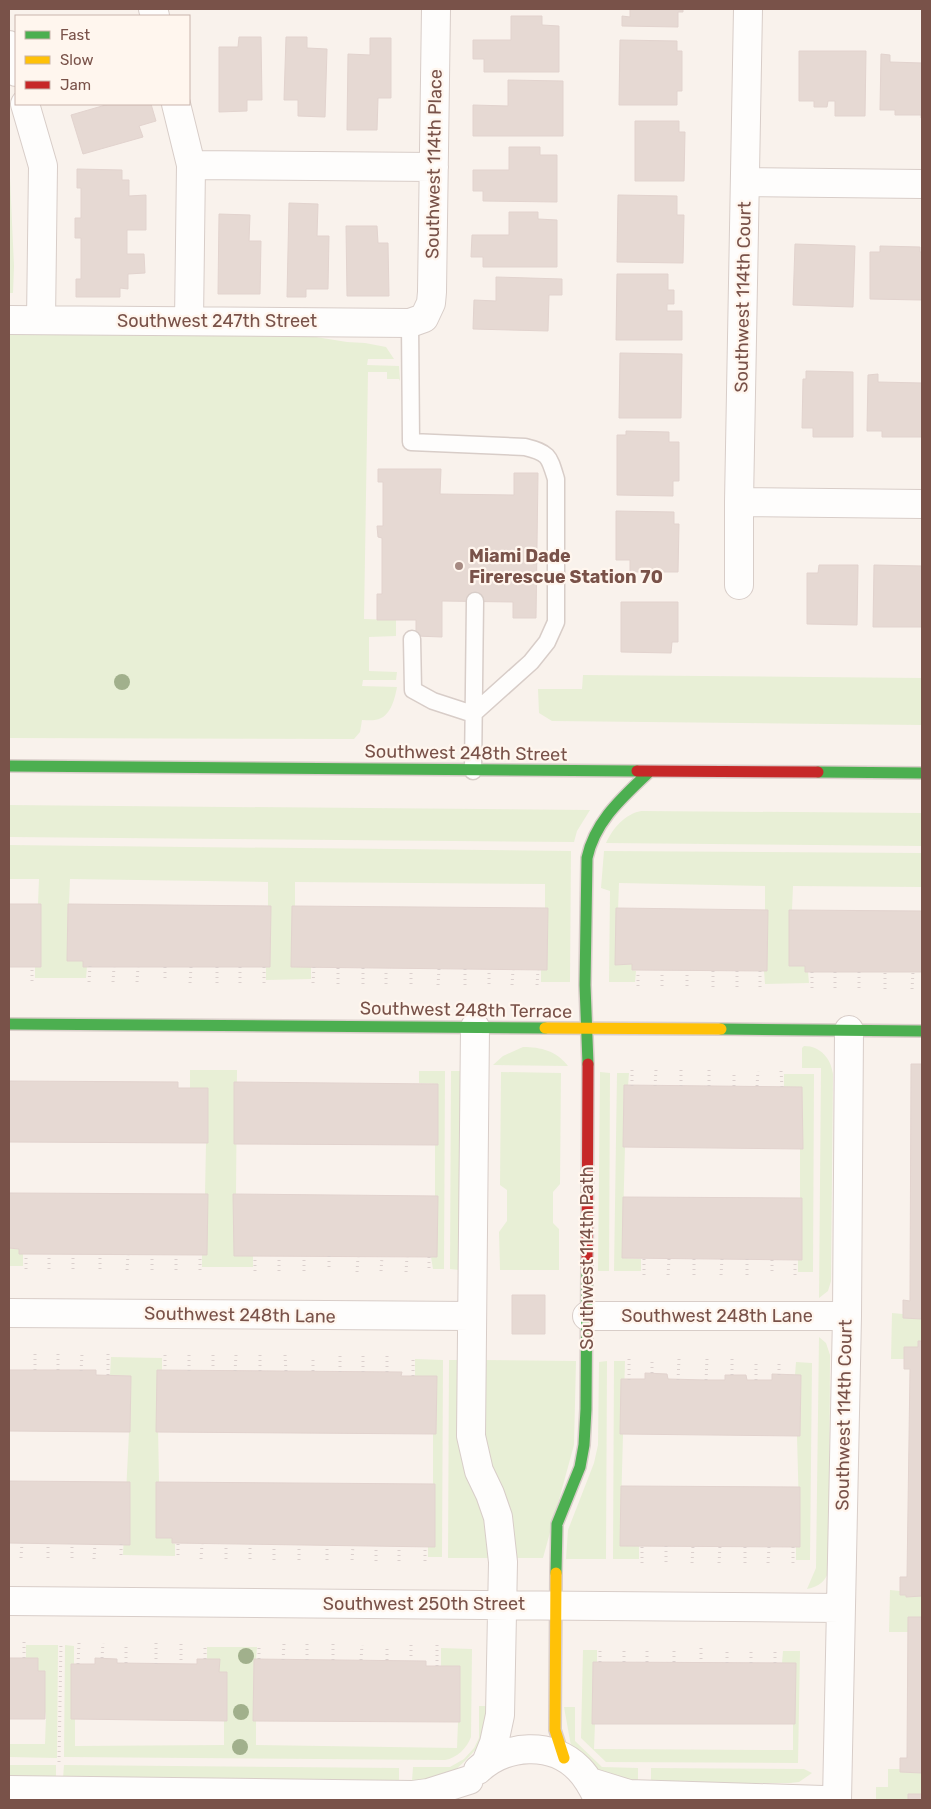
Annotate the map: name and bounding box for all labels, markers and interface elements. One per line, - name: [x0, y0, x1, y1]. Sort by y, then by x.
- legend: [15, 15, 190, 105]
- text: Fast: [60, 26, 90, 44]
- text: Slow: [60, 51, 93, 69]
- street label: Southwest 114th Place: [421, 69, 447, 259]
- text: Jam: [60, 76, 91, 94]
- street label: Southwest 114th Court: [730, 201, 756, 393]
- street label: Southwest 247th Street: [117, 310, 317, 332]
- place label: Miami Dade Firerescue Station 70: [469, 545, 663, 588]
- marker: Miami Dade Firerescue Station 70: [453, 560, 465, 572]
- street label: Southwest 248th Street: [365, 740, 567, 766]
- street label: Southwest 248th Terrace: [360, 997, 572, 1023]
- street label: Southwest 114th Path: [576, 1166, 598, 1350]
- street label: Southwest 248th Lane: [144, 1302, 336, 1328]
- street label: Southwest 248th Lane: [621, 1305, 813, 1327]
- street label: Southwest 114th Court: [831, 1319, 857, 1511]
- street label: Southwest 250th Street: [323, 1593, 525, 1615]

